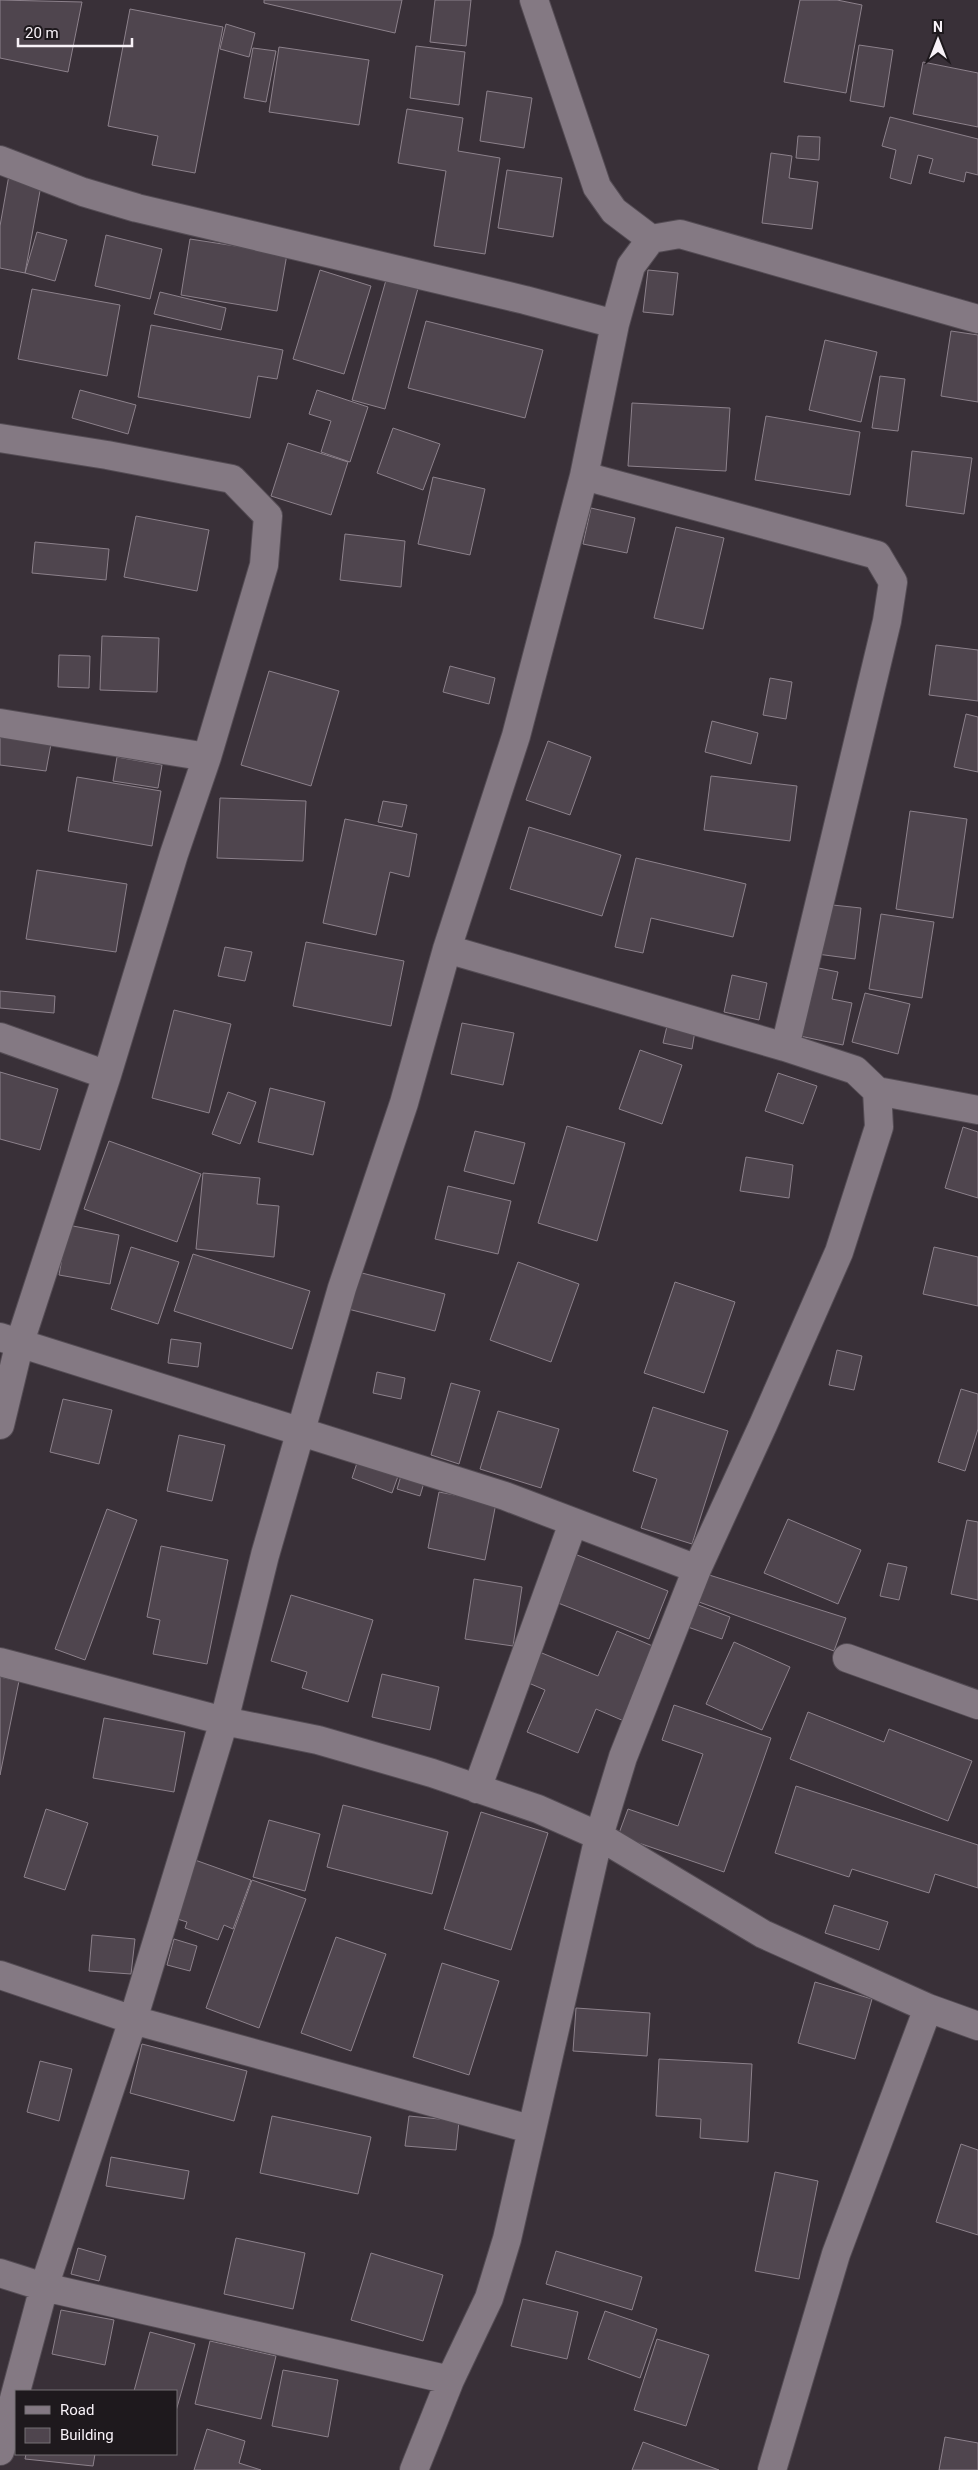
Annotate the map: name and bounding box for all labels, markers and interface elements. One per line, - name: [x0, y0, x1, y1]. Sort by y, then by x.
- scale bar: [18, 15, 131, 47]
- north arrow: [913, 15, 963, 65]
- text: N: [933, 19, 943, 35]
- text: 20 m: [25, 24, 59, 42]
- legend: [15, 2390, 178, 2455]
- text: Road: [60, 2401, 94, 2419]
- text: Building: [60, 2426, 114, 2444]

